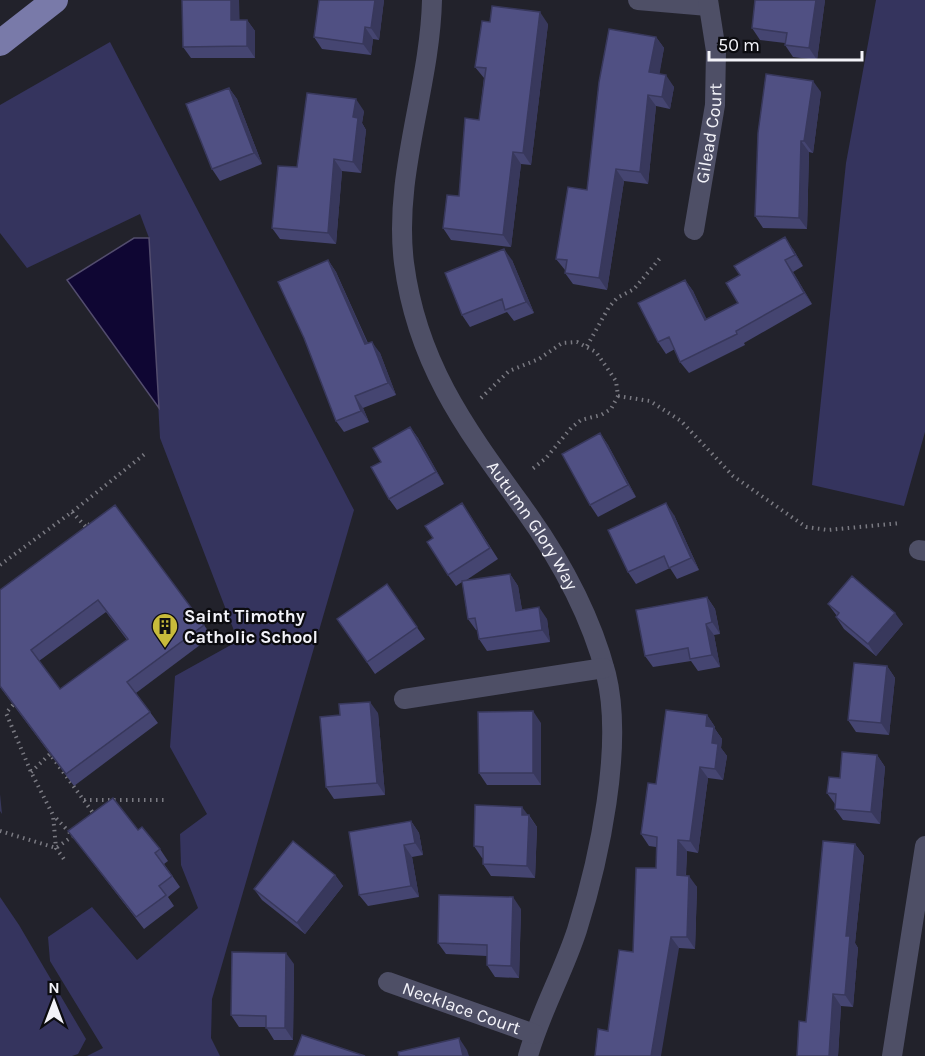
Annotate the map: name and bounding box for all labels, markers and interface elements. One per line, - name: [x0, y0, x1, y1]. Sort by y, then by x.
- scale bar: [709, 24, 862, 62]
- text: 50 m: [718, 34, 760, 56]
- street label: Gilead Court: [691, 83, 726, 185]
- street label: Autumn Glory Way: [482, 457, 583, 594]
- place label: Saint Timothy Catholic School: [184, 605, 318, 648]
- building icon: Saint Timothy Catholic School: [150, 611, 180, 649]
- north arrow: [24, 972, 84, 1032]
- street label: Necklace Court: [399, 977, 524, 1039]
- text: N: [48, 978, 60, 997]

